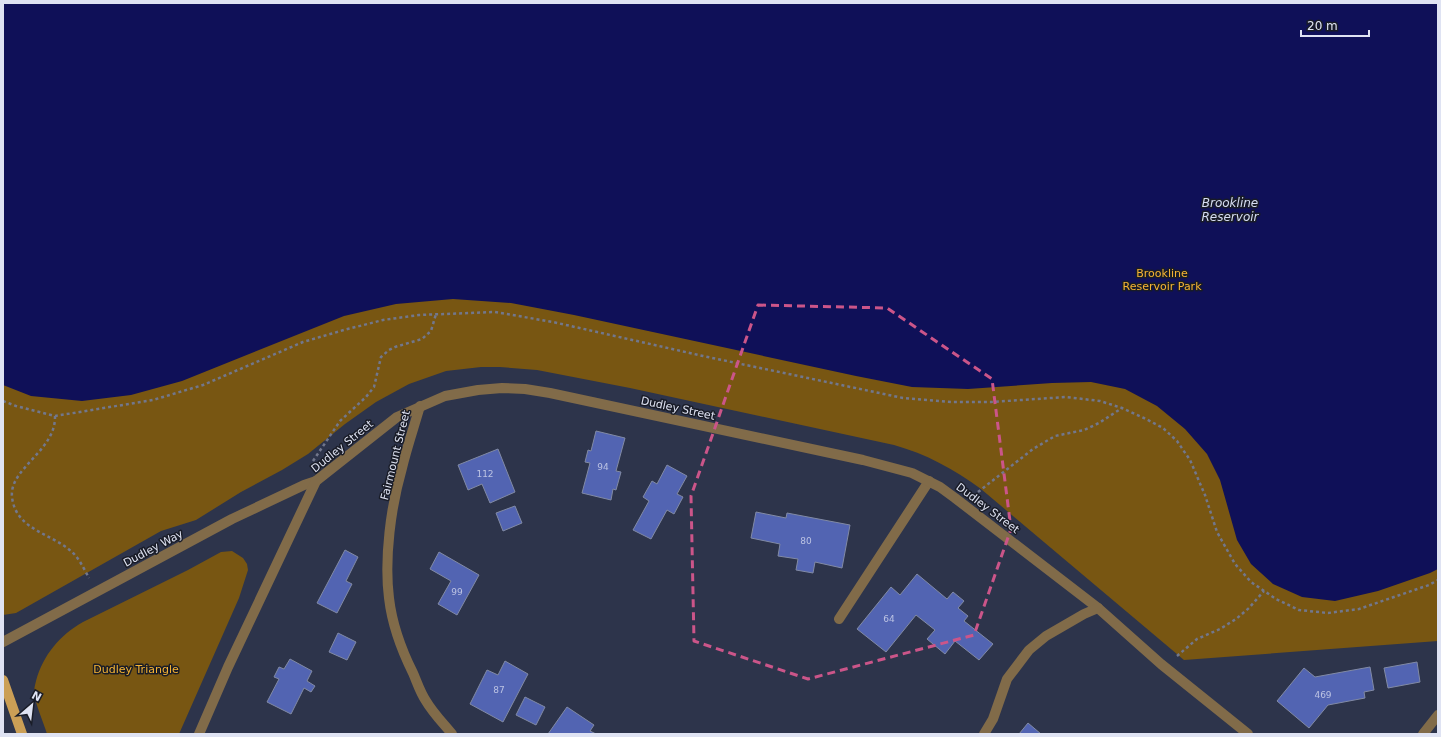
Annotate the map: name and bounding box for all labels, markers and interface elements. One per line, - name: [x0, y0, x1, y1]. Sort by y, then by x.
- scale bar: [1301, 12, 1369, 38]
- text: 20 m: [1307, 19, 1338, 33]
- water label: Brookline Reservoir: [1202, 196, 1260, 224]
- park label: Brookline Reservoir Park: [1122, 267, 1202, 293]
- street label: Dudley Street: [640, 394, 717, 423]
- street label: Fairmount Street: [378, 408, 413, 501]
- street label: Dudley Street: [309, 417, 376, 475]
- house number: 94: [597, 462, 609, 472]
- house number: 112: [476, 469, 494, 479]
- street label: Dudley Street: [954, 480, 1022, 537]
- street label: Dudley Way: [121, 527, 186, 570]
- house number: 80: [800, 536, 812, 546]
- house number: 99: [451, 587, 463, 597]
- house number: 64: [883, 614, 895, 624]
- park label: Dudley Triangle: [93, 663, 179, 676]
- north arrow: [12, 685, 52, 725]
- house number: 87: [493, 685, 505, 695]
- text: N: [29, 689, 44, 705]
- house number: 469: [1314, 690, 1332, 700]

